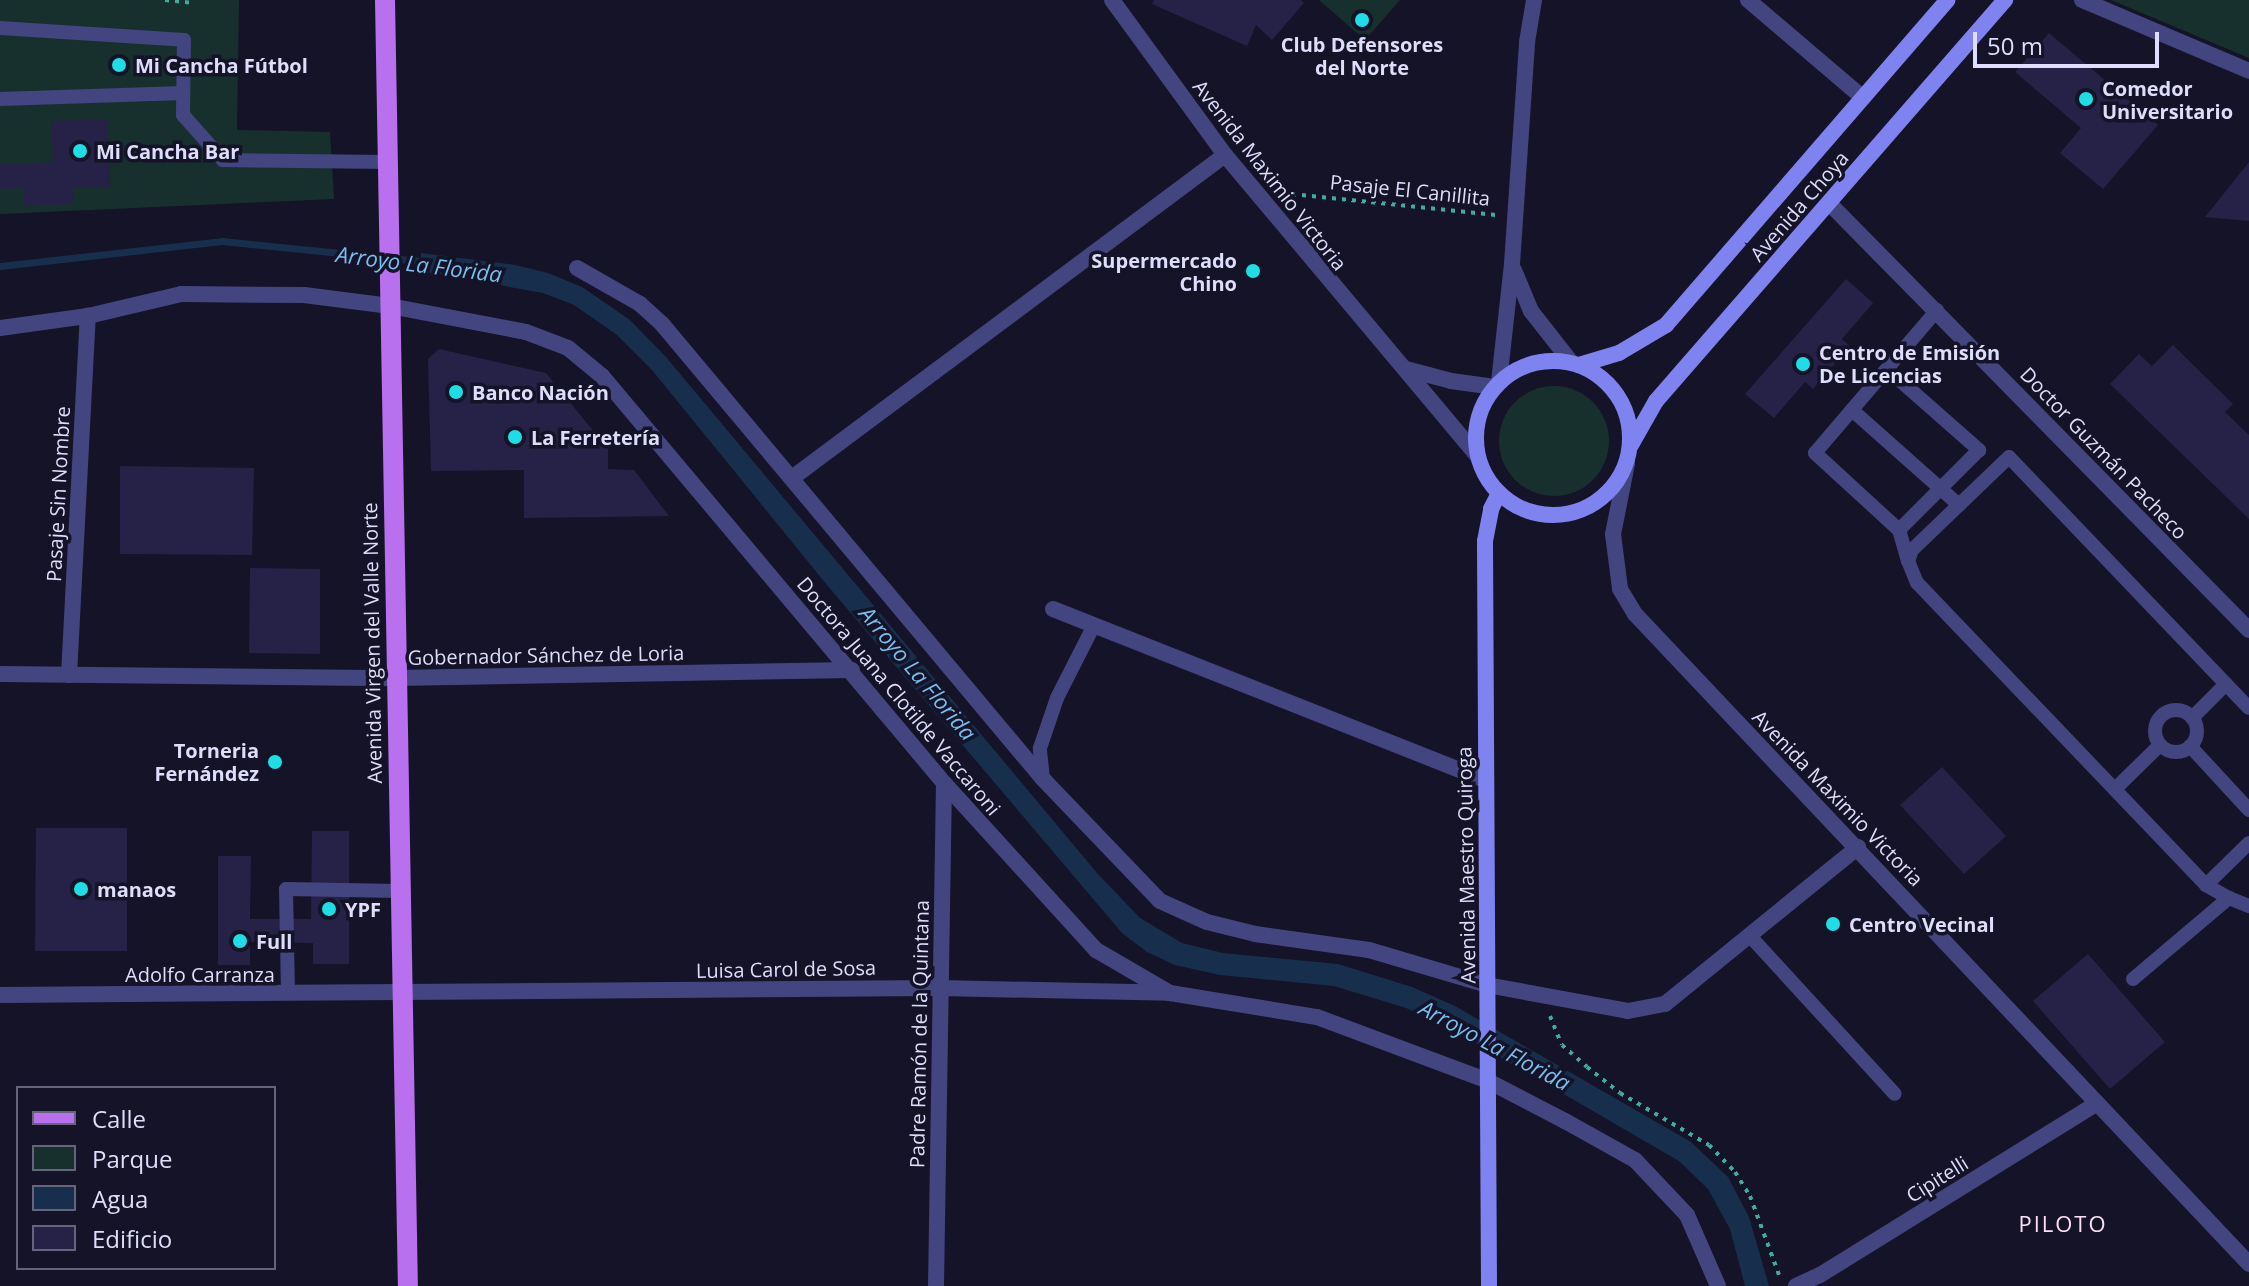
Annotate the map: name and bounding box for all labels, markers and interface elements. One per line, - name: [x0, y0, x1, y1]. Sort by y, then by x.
- marker: Club Defensores del Norte: [1353, 11, 1371, 29]
- scale bar: [1977, 16, 2163, 66]
- text: 50 m: [1987, 29, 2043, 62]
- place label: Club Defensores del Norte: [1281, 32, 1443, 79]
- place label: Mi Cancha Fútbol: [135, 53, 308, 77]
- marker: Mi Cancha Fútbol: [110, 56, 128, 74]
- street label: Avenida Maximio Victoria: [1188, 75, 1352, 275]
- place label: Comedor Universitario: [2102, 76, 2233, 123]
- marker: Comedor Universitario: [2077, 90, 2095, 108]
- place label: Mi Cancha Bar: [96, 139, 239, 163]
- marker: Mi Cancha Bar: [71, 142, 89, 160]
- street label: Avenida Choya: [1745, 146, 1853, 266]
- street label: Pasaje El Canillita: [1329, 170, 1491, 210]
- water label: Arroyo La Florida: [335, 241, 503, 287]
- place label: Supermercado Chino: [1091, 248, 1237, 295]
- marker: Supermercado Chino: [1244, 262, 1262, 280]
- place label: Centro de Emisión De Licencias: [1819, 340, 2000, 387]
- marker: Centro de Emisión De Licencias: [1794, 355, 1812, 373]
- street label: Doctor Guzmán Pacheco: [2016, 362, 2192, 544]
- place label: Banco Nación: [472, 380, 609, 404]
- marker: Banco Nación: [447, 383, 465, 401]
- street label: Pasaje Sin Nombre: [41, 405, 75, 583]
- place label: La Ferretería: [531, 425, 660, 449]
- marker: La Ferretería: [506, 428, 524, 446]
- street label: Avenida Virgen del Valle Norte: [358, 502, 386, 784]
- street label: Doctora Juana Clotilde Vaccaroni: [792, 572, 1006, 820]
- water label: Arroyo La Florida: [854, 601, 982, 745]
- street label: Gobernador Sánchez de Loria: [407, 641, 685, 669]
- street label: Avenida Maximio Victoria: [1748, 705, 1928, 891]
- place label: Torneria Fernández: [155, 738, 259, 785]
- street label: Avenida Maestro Quiroga: [1452, 746, 1480, 984]
- marker: Torneria Fernández: [266, 753, 284, 771]
- place label: manaos: [97, 877, 176, 901]
- marker: manaos: [72, 880, 90, 898]
- place label: YPF: [345, 897, 381, 921]
- marker: YPF: [320, 900, 338, 918]
- street label: Padre Ramón de la Quintana: [905, 900, 933, 1168]
- place label: Centro Vecinal: [1849, 912, 1995, 936]
- marker: Centro Vecinal: [1824, 915, 1842, 933]
- place label: Full: [256, 929, 292, 953]
- marker: Full: [231, 932, 249, 950]
- street label: Luisa Carol de Sosa: [696, 955, 876, 983]
- street label: Adolfo Carranza: [125, 962, 275, 986]
- water label: Arroyo La Florida: [1415, 994, 1575, 1096]
- legend: [16, 1086, 276, 1270]
- text: Calle: [92, 1102, 146, 1135]
- text: Parque: [92, 1142, 172, 1175]
- street label: Cipitelli: [1902, 1151, 1972, 1207]
- text: Agua: [92, 1182, 148, 1215]
- district label: PILOTO: [2018, 1211, 2108, 1237]
- text: Edificio: [92, 1222, 172, 1255]

